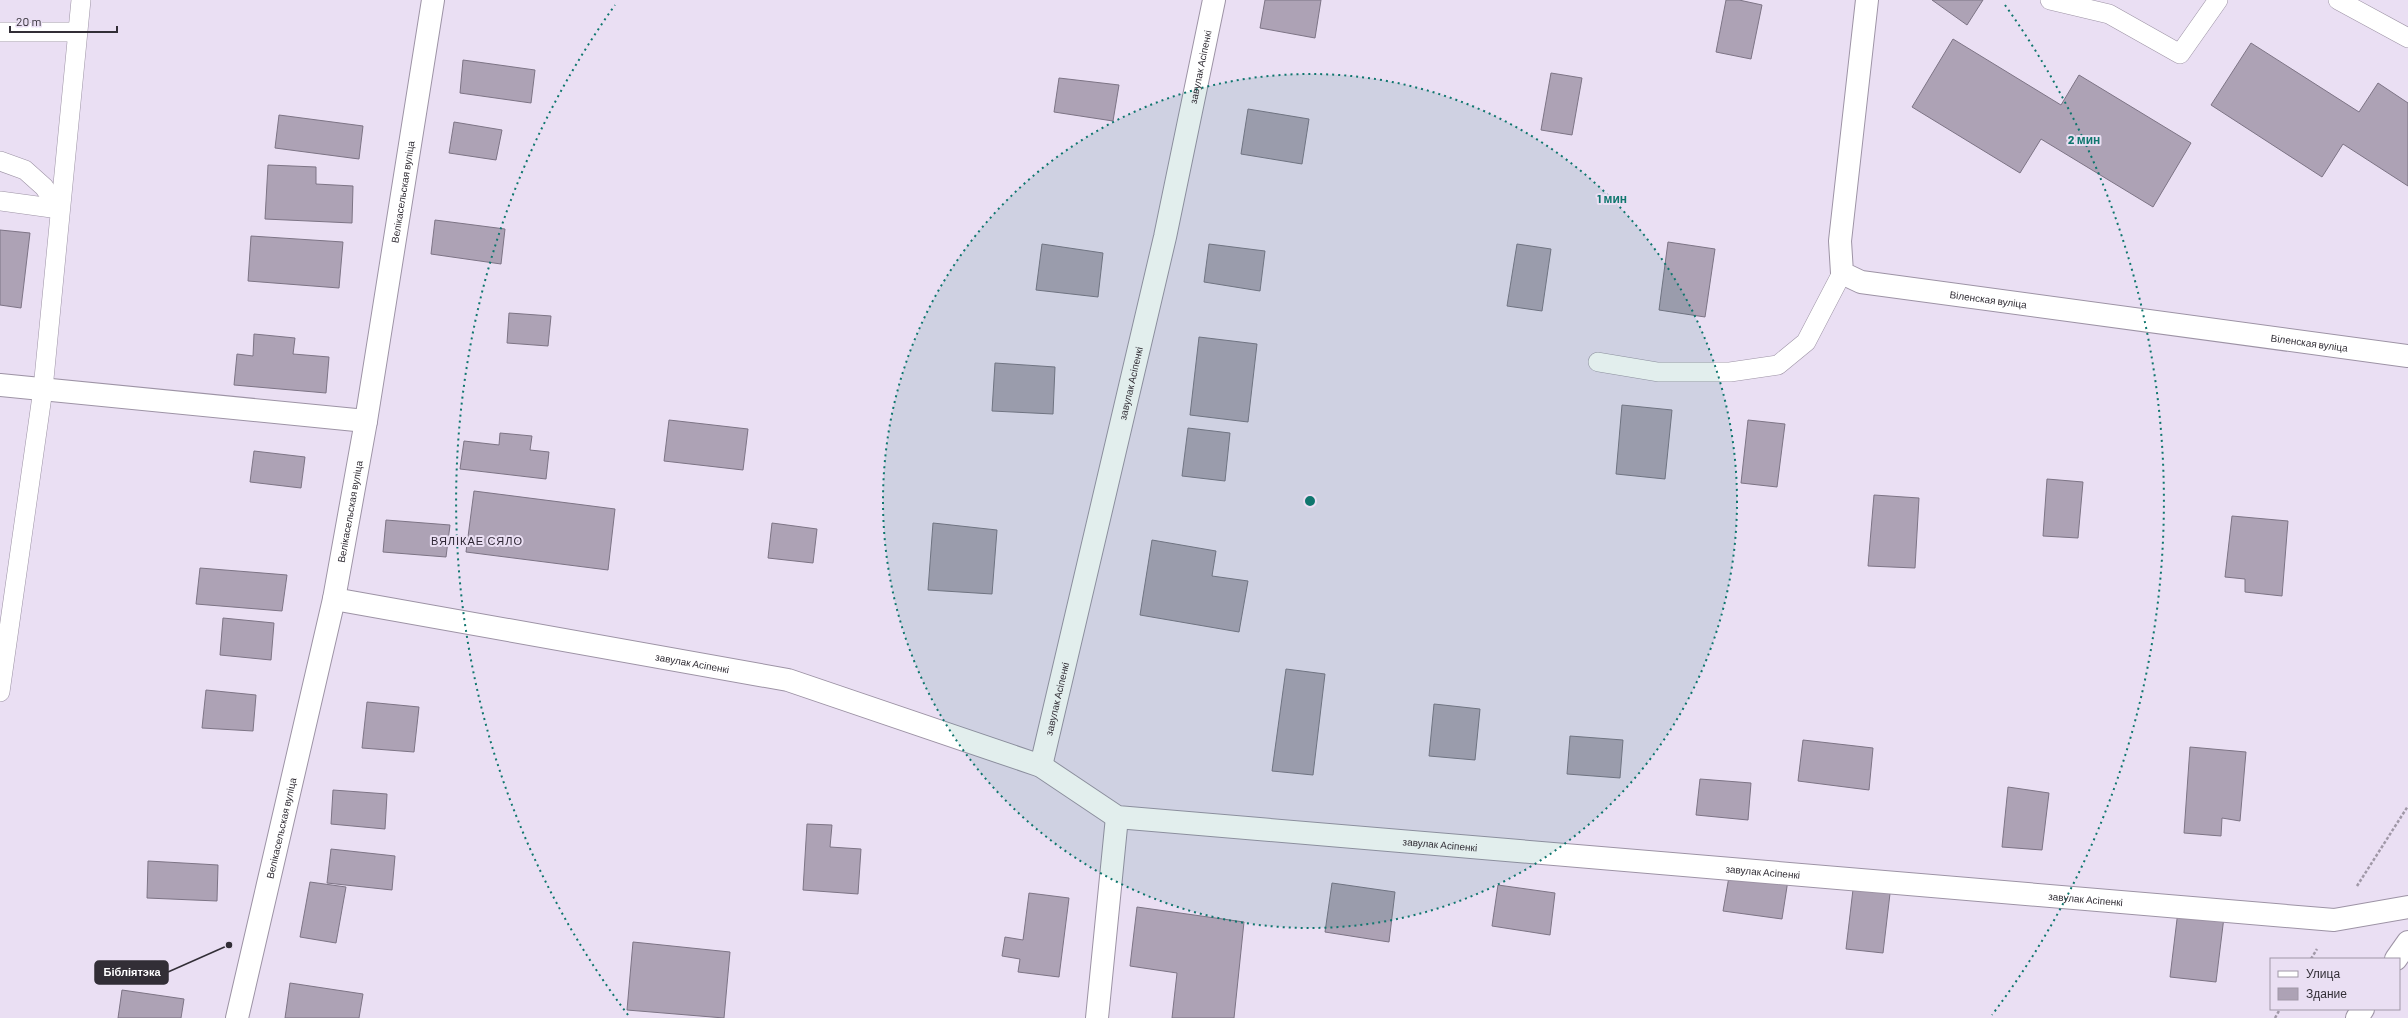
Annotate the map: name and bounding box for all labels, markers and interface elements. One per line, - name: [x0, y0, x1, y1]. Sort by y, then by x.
- scale bar: [10, 8, 117, 34]
- text: 20 m: [16, 14, 42, 28]
- street label: завулак Асіпенкі: [1187, 29, 1214, 105]
- text: 2 мин: [2068, 132, 2100, 146]
- street label: Велікасельская вуліца: [388, 139, 417, 244]
- text: 1 мин: [1597, 191, 1627, 205]
- street label: Віленская вуліца: [1949, 288, 2028, 310]
- street label: Віленская вуліца: [2270, 331, 2349, 354]
- street label: завулак Асіпенкі: [1116, 346, 1145, 421]
- street label: Велікасельская вуліца: [335, 459, 365, 563]
- centre of rings: [1303, 494, 1317, 508]
- district label: ВЯЛІКАЕ СЯЛО: [431, 534, 523, 547]
- street label: завулак Асіпенкі: [654, 650, 730, 675]
- street label: завулак Асіпенкі: [1042, 661, 1071, 737]
- street label: Велікасельская вуліца: [263, 776, 299, 880]
- street label: завулак Асіпенкі: [1402, 835, 1478, 853]
- street label: завулак Асіпенкі: [1725, 863, 1801, 881]
- street label: завулак Асіпенкі: [2048, 890, 2123, 908]
- legend: [2270, 958, 2400, 1010]
- callout: Бібліятэка: [95, 961, 168, 984]
- text: Бібліятэка: [103, 965, 161, 978]
- text: Улица: [2306, 966, 2340, 981]
- text: Здание: [2306, 986, 2347, 1001]

